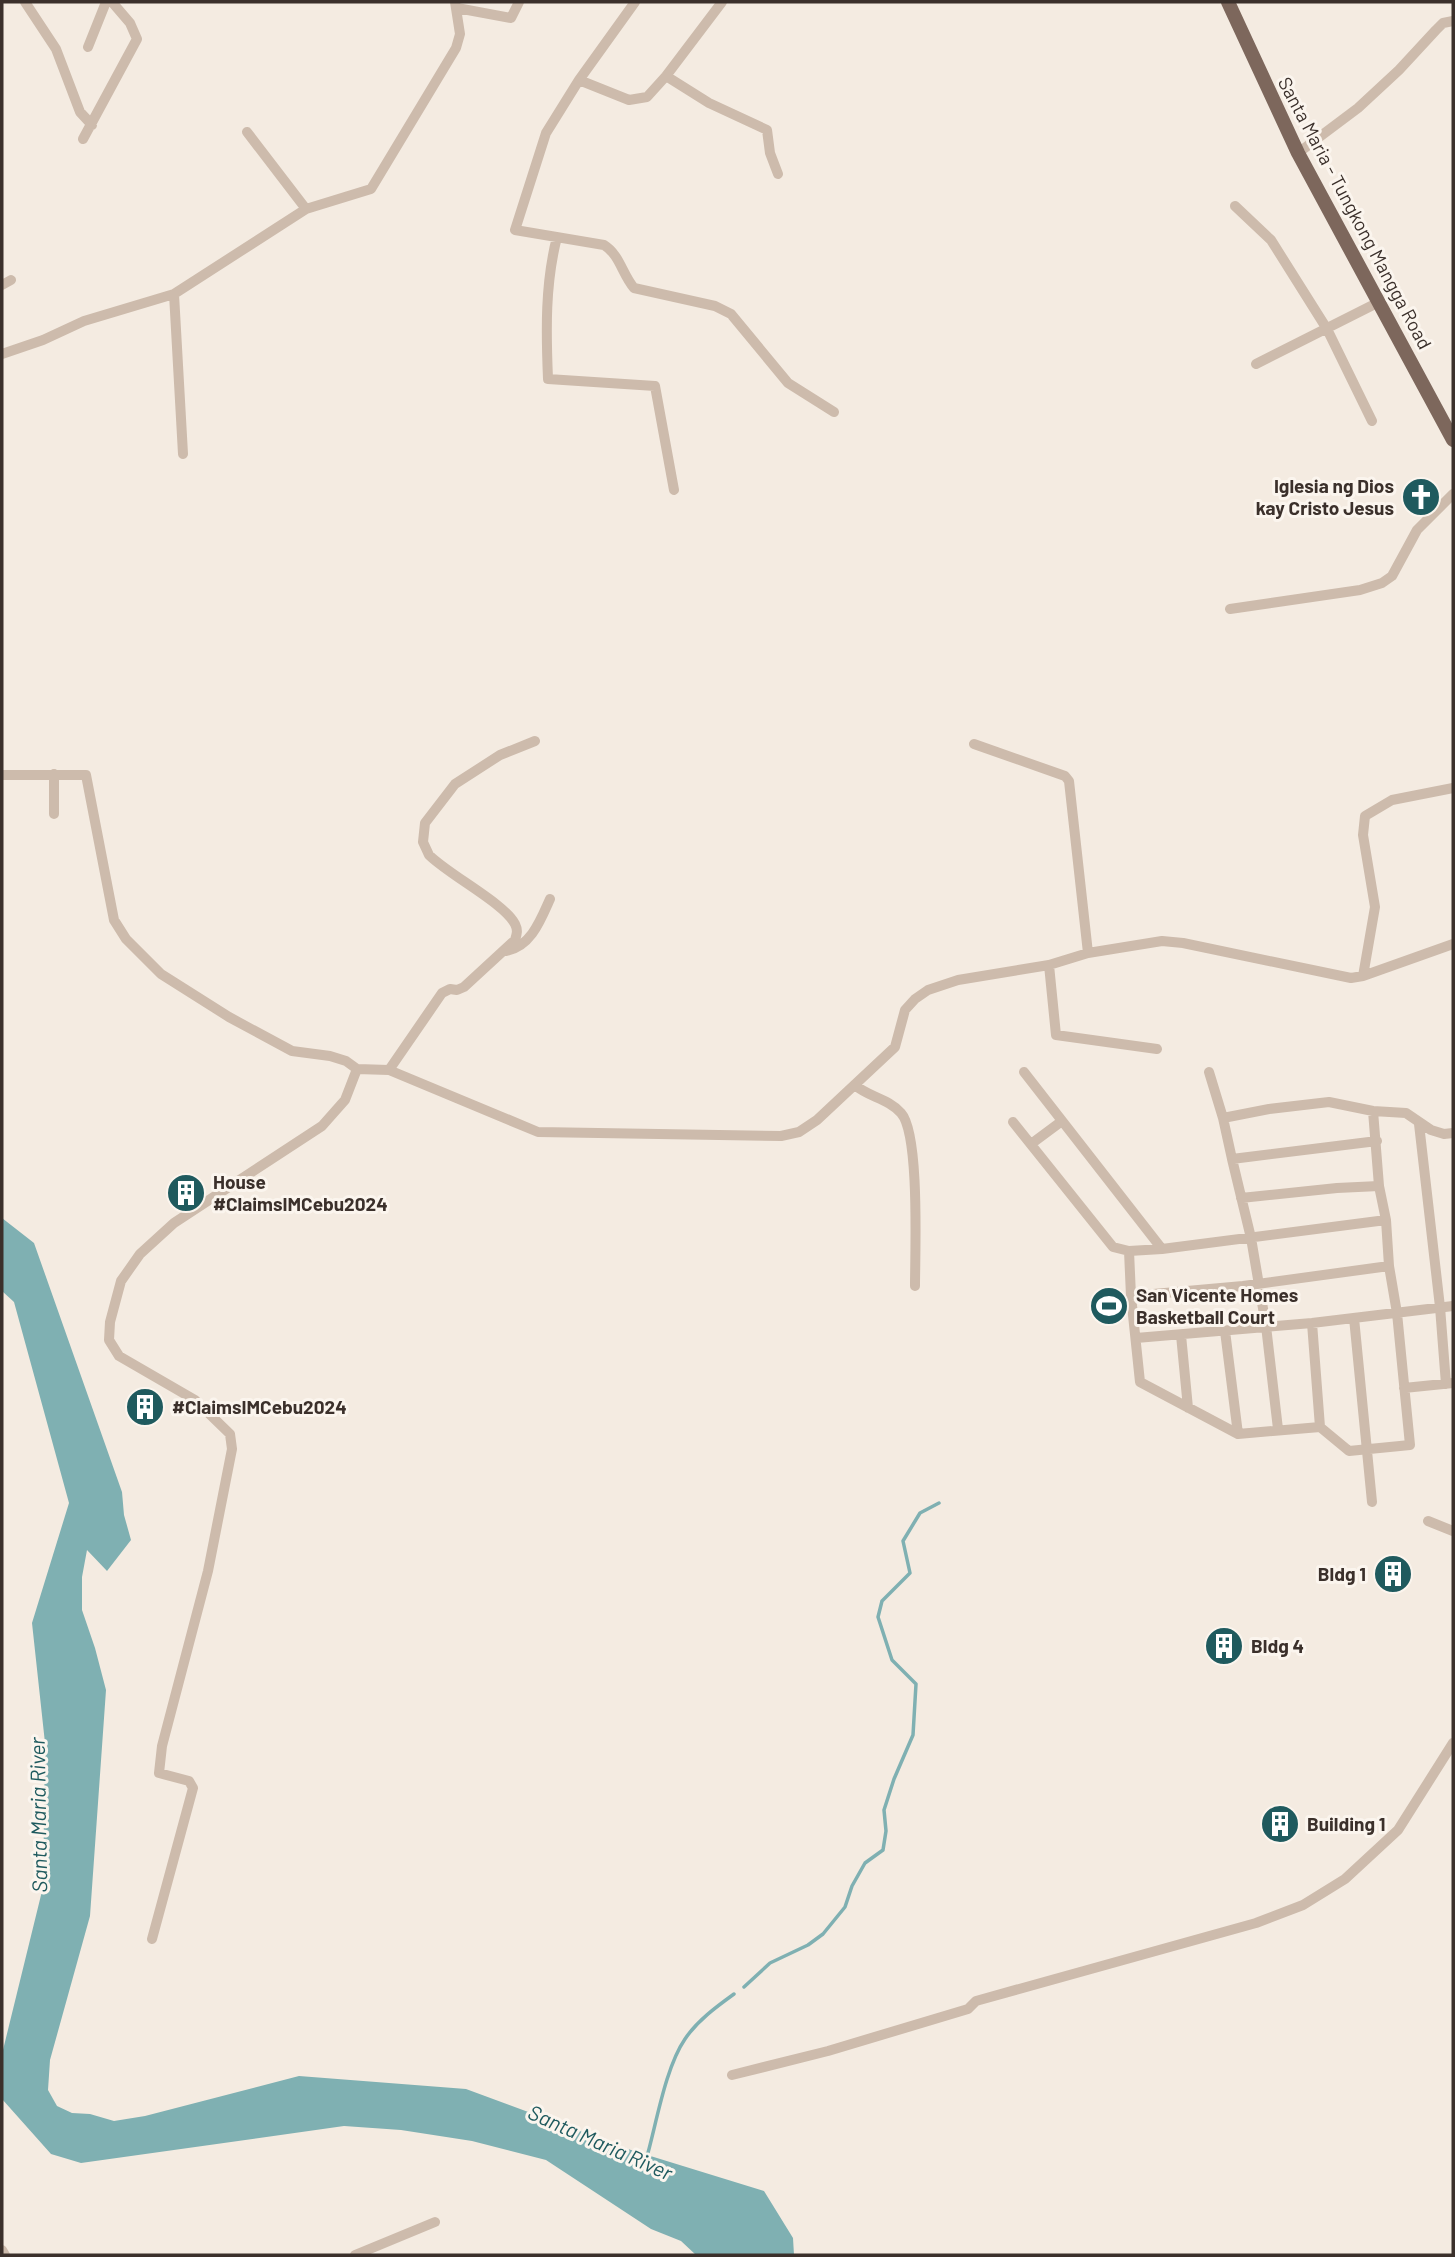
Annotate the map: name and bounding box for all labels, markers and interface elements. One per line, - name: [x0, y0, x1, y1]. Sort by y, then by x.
- street label: Santa Maria - Tungkong Mangga Road: [1274, 73, 1437, 353]
- place label: Iglesia ng Dios kay Cristo Jesus: [1256, 474, 1394, 519]
- church icon: Iglesia ng Dios kay Cristo Jesus: [1400, 476, 1442, 518]
- place label: House #ClaimsIMCebu2024: [213, 1170, 388, 1215]
- building icon: House #ClaimsIMCebu2024: [165, 1172, 207, 1214]
- place label: San Vicente Homes Basketball Court: [1136, 1283, 1298, 1328]
- sports icon: San Vicente Homes Basketball Court: [1088, 1285, 1130, 1327]
- building icon: #ClaimsIMCebu2024: [124, 1386, 166, 1428]
- place label: #ClaimsIMCebu2024: [172, 1395, 347, 1418]
- building icon: Bldg 1: [1372, 1553, 1414, 1595]
- place label: Bldg 1: [1318, 1562, 1366, 1585]
- building icon: Bldg 4: [1203, 1625, 1245, 1667]
- place label: Bldg 4: [1251, 1634, 1304, 1657]
- water label: Santa Maria River: [24, 1737, 51, 1893]
- building icon: Building 1: [1259, 1803, 1301, 1845]
- place label: Building 1: [1307, 1812, 1386, 1835]
- water label: Santa Maria River: [525, 2099, 677, 2185]

